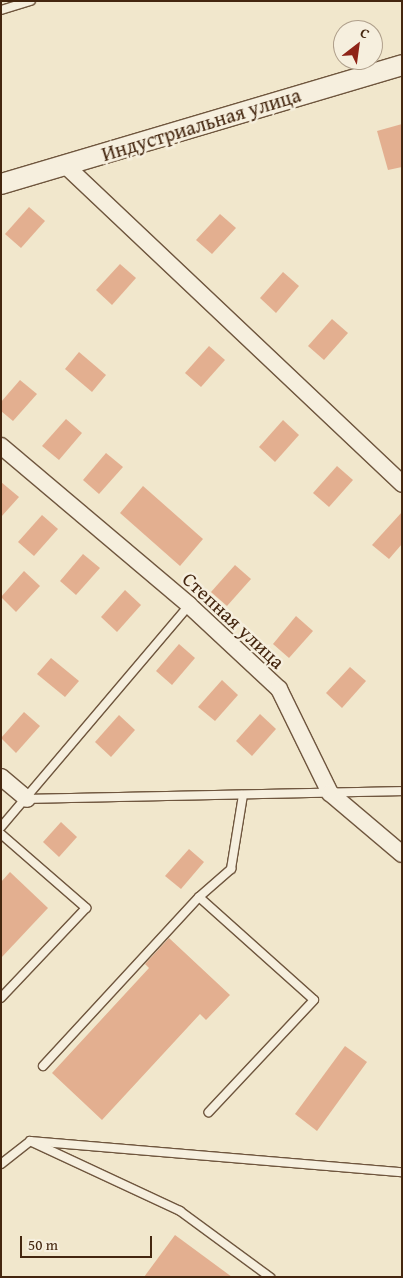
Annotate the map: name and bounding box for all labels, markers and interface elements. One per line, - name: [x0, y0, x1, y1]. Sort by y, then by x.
- north arrow: [333, 20, 383, 70]
- text: С: [357, 22, 373, 44]
- street label: Индустриальная улица: [99, 82, 303, 166]
- street label: Степная улица: [178, 567, 290, 673]
- scale bar: [22, 1226, 155, 1258]
- text: 50 m: [28, 1234, 58, 1255]

